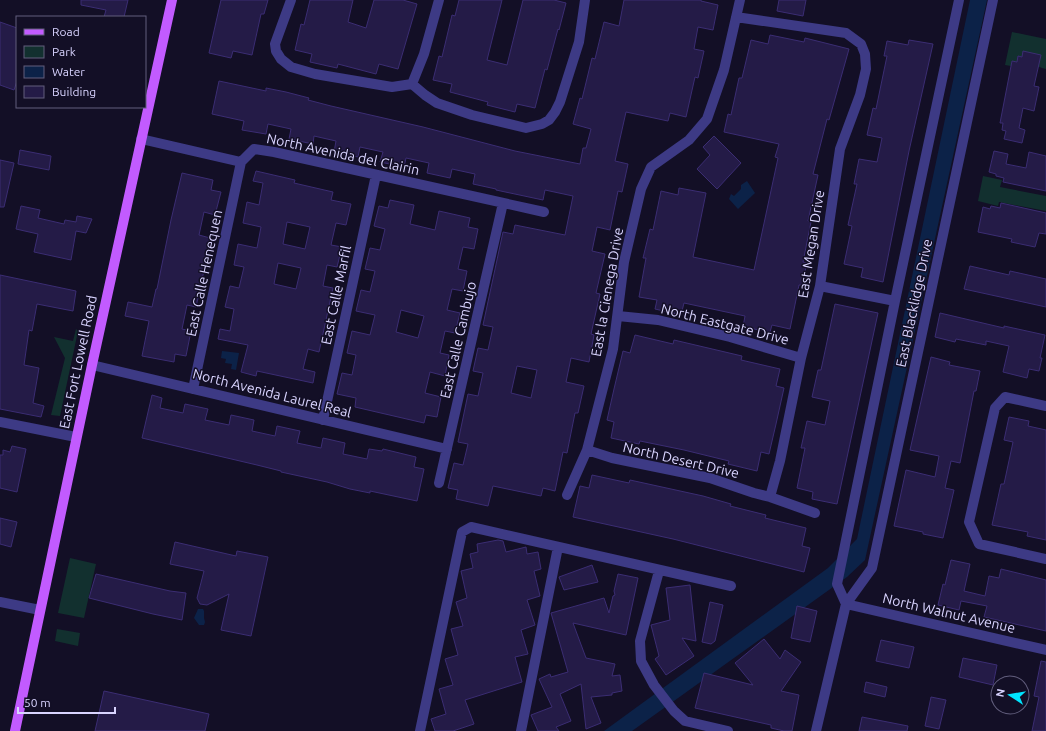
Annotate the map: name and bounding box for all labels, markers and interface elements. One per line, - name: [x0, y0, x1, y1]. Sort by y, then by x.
- legend: [16, 16, 146, 108]
- text: Road: [52, 25, 80, 38]
- text: Park: [52, 45, 76, 58]
- text: Water: [52, 65, 85, 78]
- text: Building: [52, 85, 96, 98]
- street label: North Avenida del Clairin: [265, 130, 421, 178]
- street label: East Megan Drive: [795, 189, 827, 299]
- street label: East Calle Henequen: [183, 208, 225, 338]
- street label: East la Cienega Drive: [588, 226, 626, 358]
- street label: East Blacklidge Drive: [893, 237, 935, 369]
- street label: East Calle Marfil: [318, 244, 354, 346]
- street label: East Calle Cambujo: [437, 280, 479, 400]
- street label: East Fort Lowell Road: [56, 294, 100, 430]
- street label: North Eastgate Drive: [659, 300, 791, 348]
- street label: North Avenida Laurel Real: [191, 366, 353, 421]
- street label: North Desert Drive: [621, 439, 741, 481]
- street label: North Walnut Avenue: [881, 590, 1017, 636]
- north arrow: [990, 675, 1030, 715]
- text: N: [993, 688, 1007, 698]
- scale bar: [18, 689, 115, 715]
- text: 50 m: [24, 696, 51, 709]

